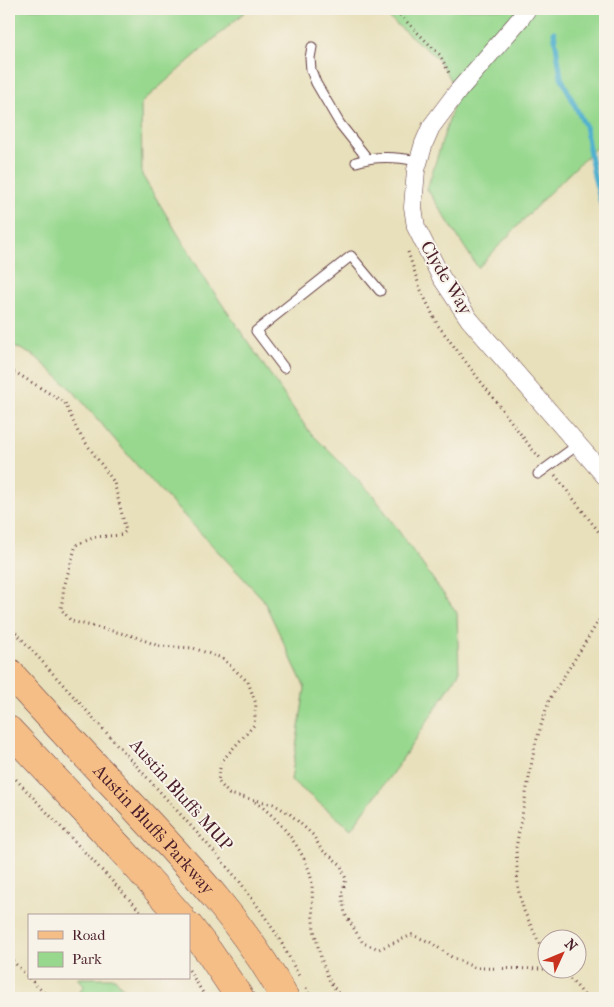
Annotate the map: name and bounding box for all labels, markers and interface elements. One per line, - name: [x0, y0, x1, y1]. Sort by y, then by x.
- street label: Clyde Way: [416, 237, 477, 320]
- street label: Austin Bluffs MUP: [124, 734, 237, 855]
- street label: Austin Bluffs Parkway: [88, 759, 220, 900]
- legend: [28, 914, 190, 980]
- text: Road: [72, 926, 106, 944]
- north arrow: [536, 930, 586, 980]
- text: N: [561, 936, 581, 955]
- text: Park: [72, 950, 102, 968]

